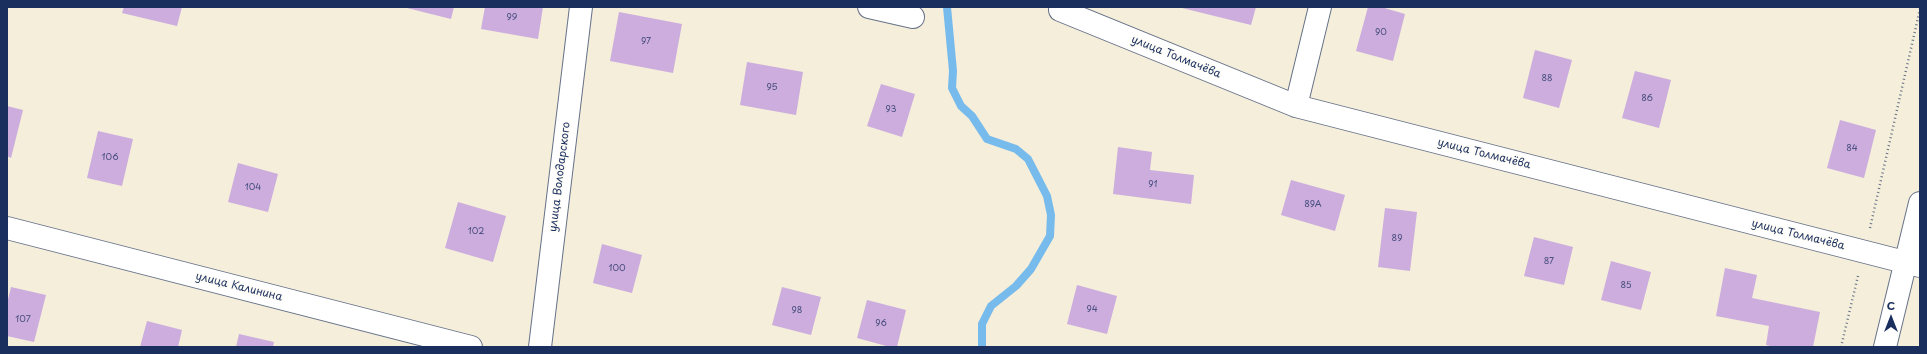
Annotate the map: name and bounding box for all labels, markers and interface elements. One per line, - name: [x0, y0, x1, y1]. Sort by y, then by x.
- house number: 99: [507, 13, 517, 23]
- house number: 90: [1375, 28, 1387, 38]
- street label: улица Толмачёва: [1129, 33, 1223, 81]
- house number: 97: [641, 37, 651, 47]
- house number: 88: [1541, 74, 1553, 84]
- house number: 95: [766, 83, 778, 93]
- house number: 86: [1641, 94, 1653, 104]
- house number: 93: [886, 105, 896, 115]
- street label: улица Володарского: [547, 121, 573, 233]
- street label: улица Толмачёва: [1436, 136, 1532, 172]
- house number: 84: [1846, 144, 1858, 154]
- house number: 106: [102, 153, 118, 163]
- house number: 91: [1148, 180, 1158, 190]
- house number: 104: [245, 183, 261, 193]
- house number: 89А: [1304, 200, 1322, 210]
- street label: улица Толмачёва: [1750, 217, 1846, 253]
- house number: 102: [468, 227, 484, 237]
- house number: 89: [1392, 234, 1402, 244]
- house number: 87: [1544, 257, 1554, 267]
- house number: 100: [608, 264, 626, 274]
- street label: улица Калинина: [194, 270, 284, 304]
- house number: 85: [1620, 281, 1632, 291]
- text: С: [1887, 297, 1895, 314]
- north arrow: [1871, 298, 1911, 338]
- house number: 94: [1086, 305, 1098, 315]
- house number: 98: [792, 306, 802, 316]
- house number: 107: [15, 315, 31, 325]
- house number: 96: [875, 319, 887, 329]

